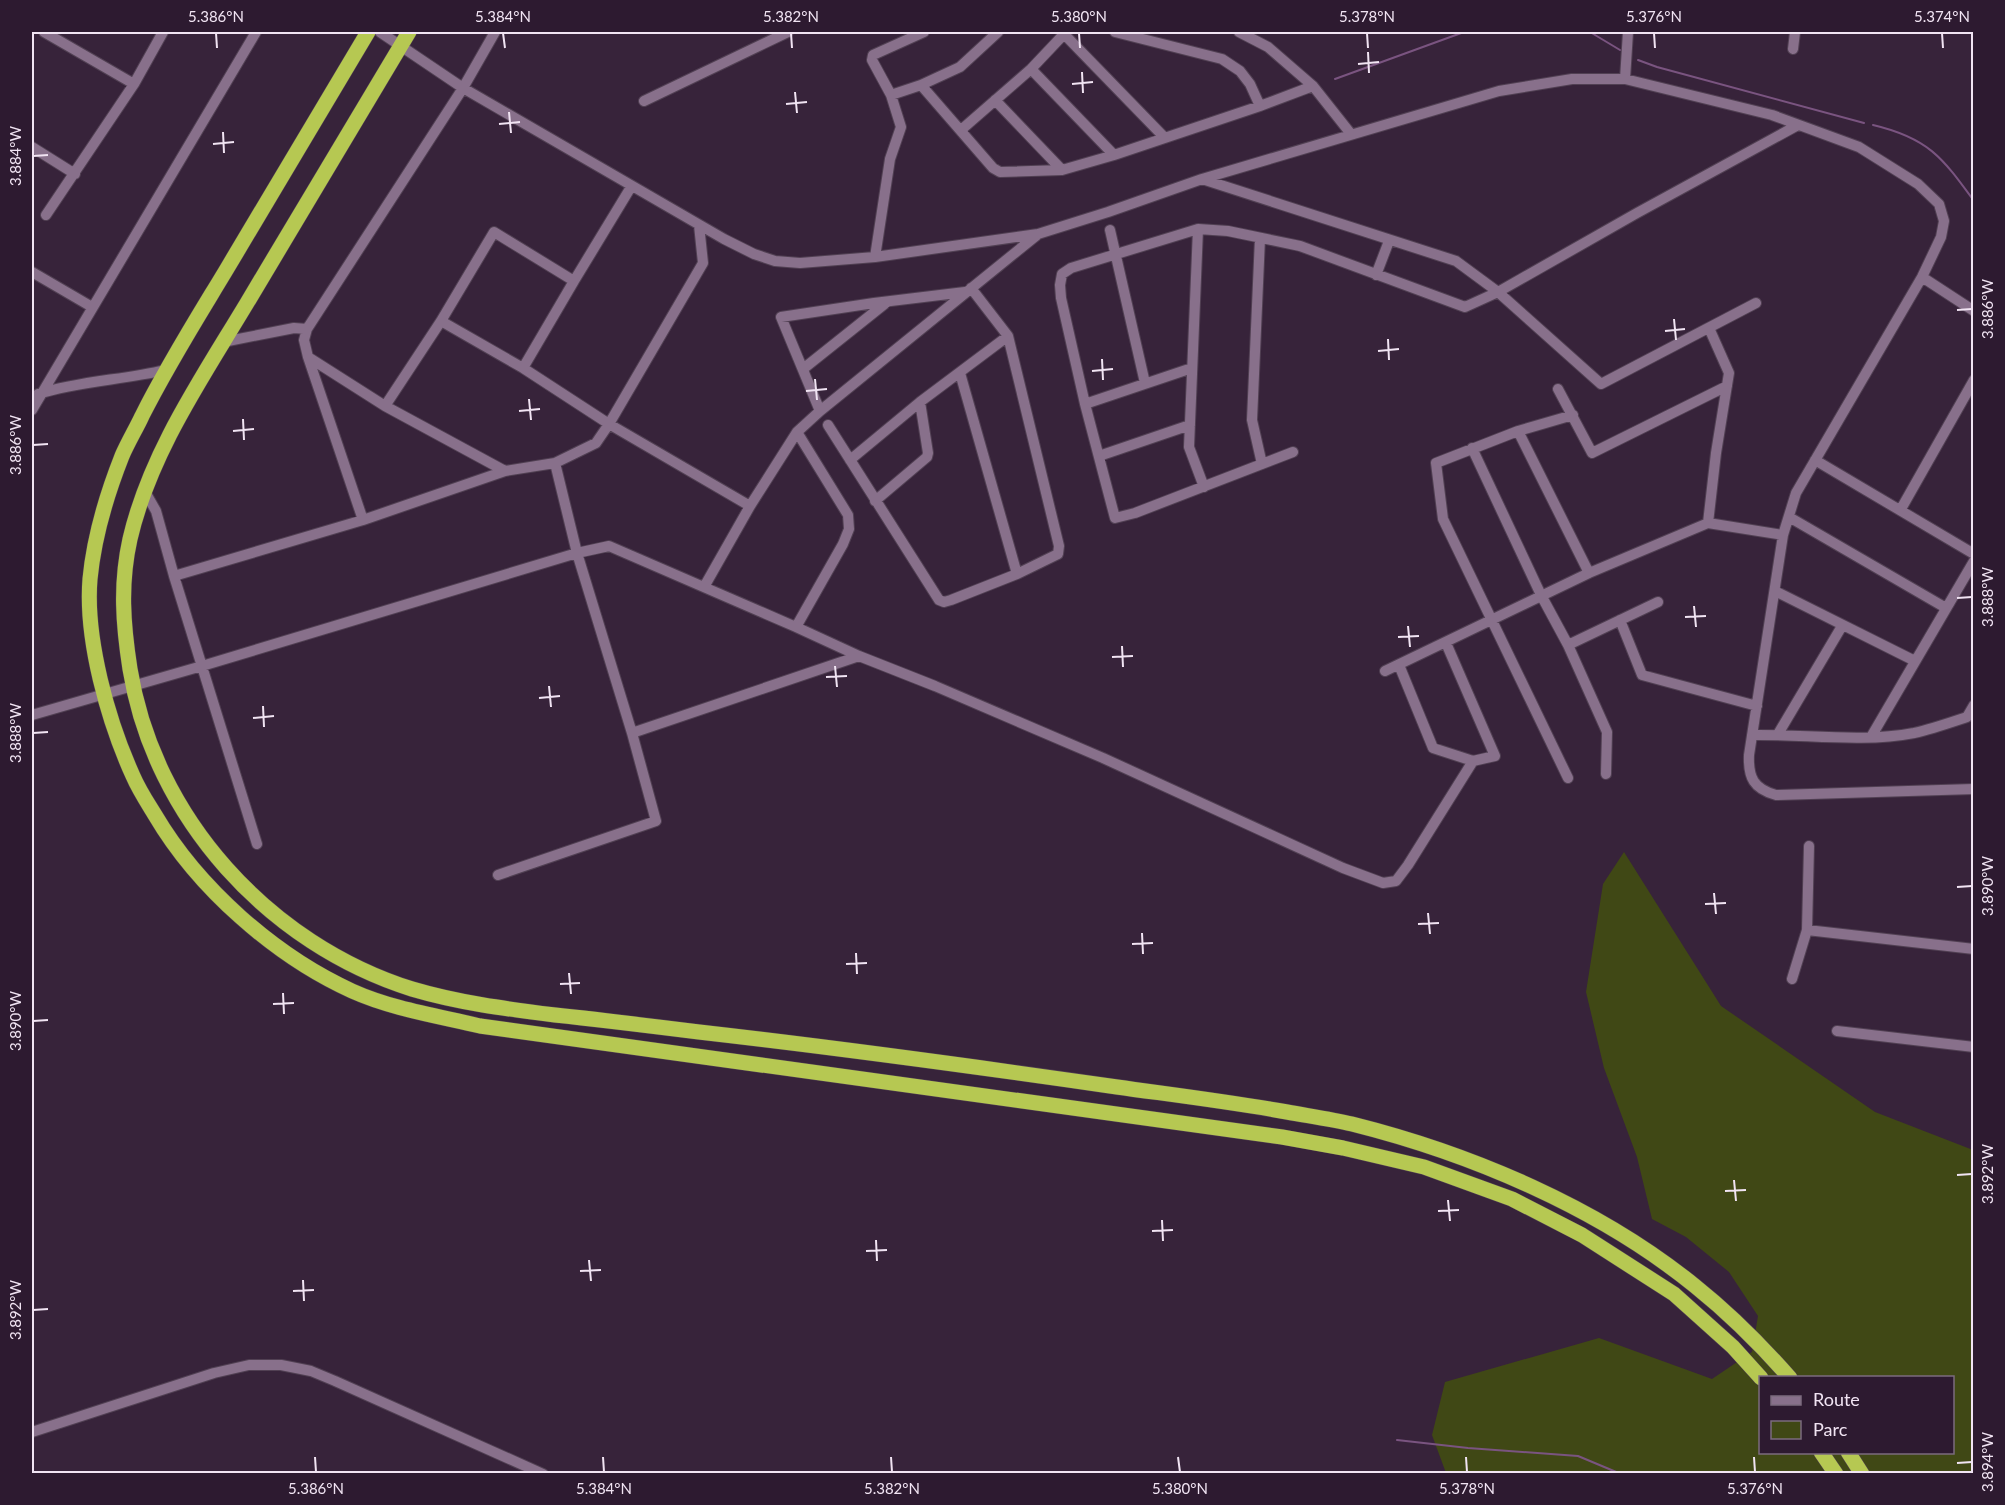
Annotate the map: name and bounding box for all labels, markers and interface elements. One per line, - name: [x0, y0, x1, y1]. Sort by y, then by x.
- text: 5.386°N: [188, 7, 244, 25]
- text: 5.384°N: [475, 7, 531, 25]
- text: 5.382°N: [763, 7, 819, 25]
- text: 5.380°N: [1051, 7, 1107, 25]
- text: 5.378°N: [1339, 7, 1395, 25]
- text: 5.376°N: [1626, 7, 1682, 25]
- text: 5.374°N: [1914, 7, 1970, 25]
- text: 3.884°W: [6, 125, 24, 186]
- text: 3.886°W: [1978, 278, 1996, 339]
- text: 3.886°W: [6, 414, 24, 475]
- text: 3.888°W: [1978, 566, 1996, 627]
- text: 3.888°W: [6, 702, 24, 763]
- text: 3.890°W: [1978, 855, 1996, 916]
- text: 3.890°W: [6, 990, 24, 1051]
- text: 3.892°W: [1978, 1143, 1996, 1204]
- text: 3.892°W: [6, 1279, 24, 1340]
- legend: [1759, 1376, 1954, 1454]
- text: Route: [1813, 1388, 1860, 1410]
- text: Parc: [1813, 1418, 1848, 1440]
- text: 3.894°W: [1978, 1431, 1996, 1492]
- text: 5.386°N: [288, 1479, 344, 1497]
- text: 5.384°N: [576, 1479, 632, 1497]
- text: 5.382°N: [864, 1479, 920, 1497]
- text: 5.380°N: [1152, 1479, 1208, 1497]
- text: 5.378°N: [1439, 1479, 1495, 1497]
- text: 5.376°N: [1727, 1479, 1783, 1497]

